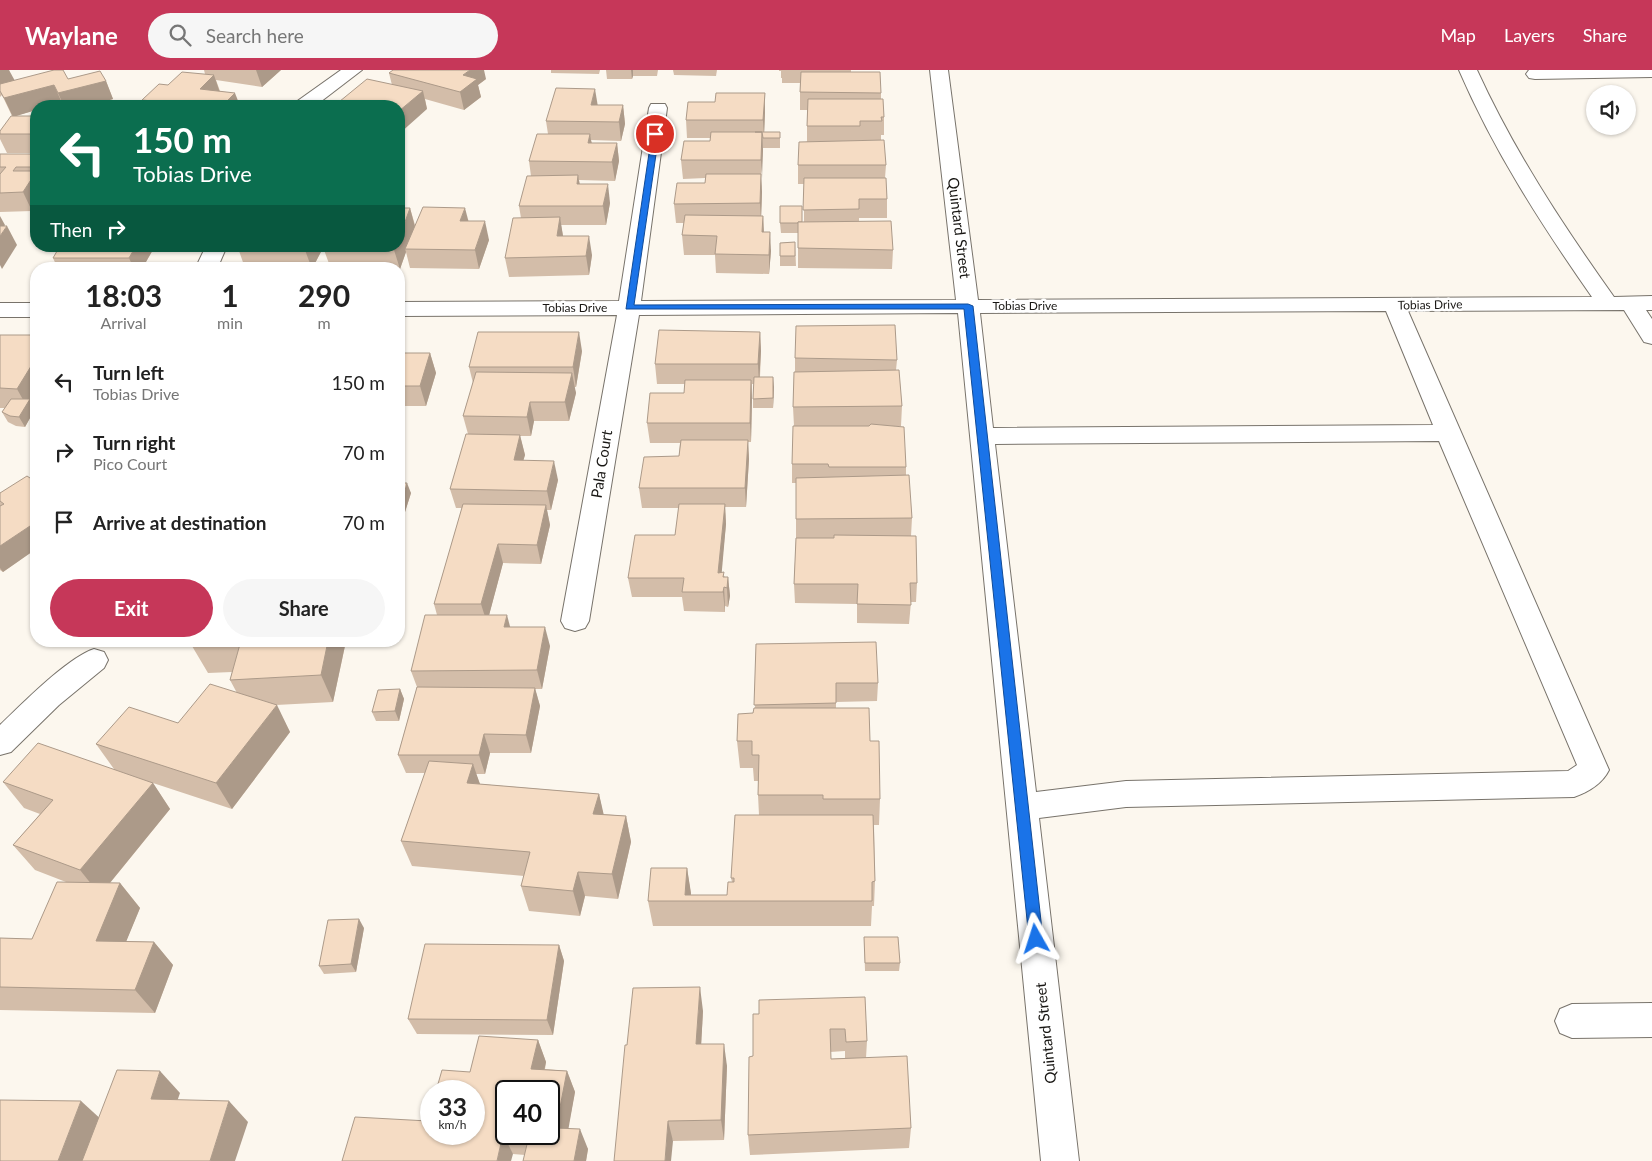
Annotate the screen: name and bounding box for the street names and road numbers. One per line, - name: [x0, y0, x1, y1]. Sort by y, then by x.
- street label: Quintard Street: [945, 176, 975, 280]
- street label: Tobias Drive: [1397, 296, 1463, 313]
- street label: Tobias Drive: [993, 298, 1057, 313]
- street label: Tobias Drive: [543, 300, 607, 315]
- street label: Pala Court: [587, 428, 615, 499]
- street label: Quintard Street: [1031, 981, 1059, 1085]

